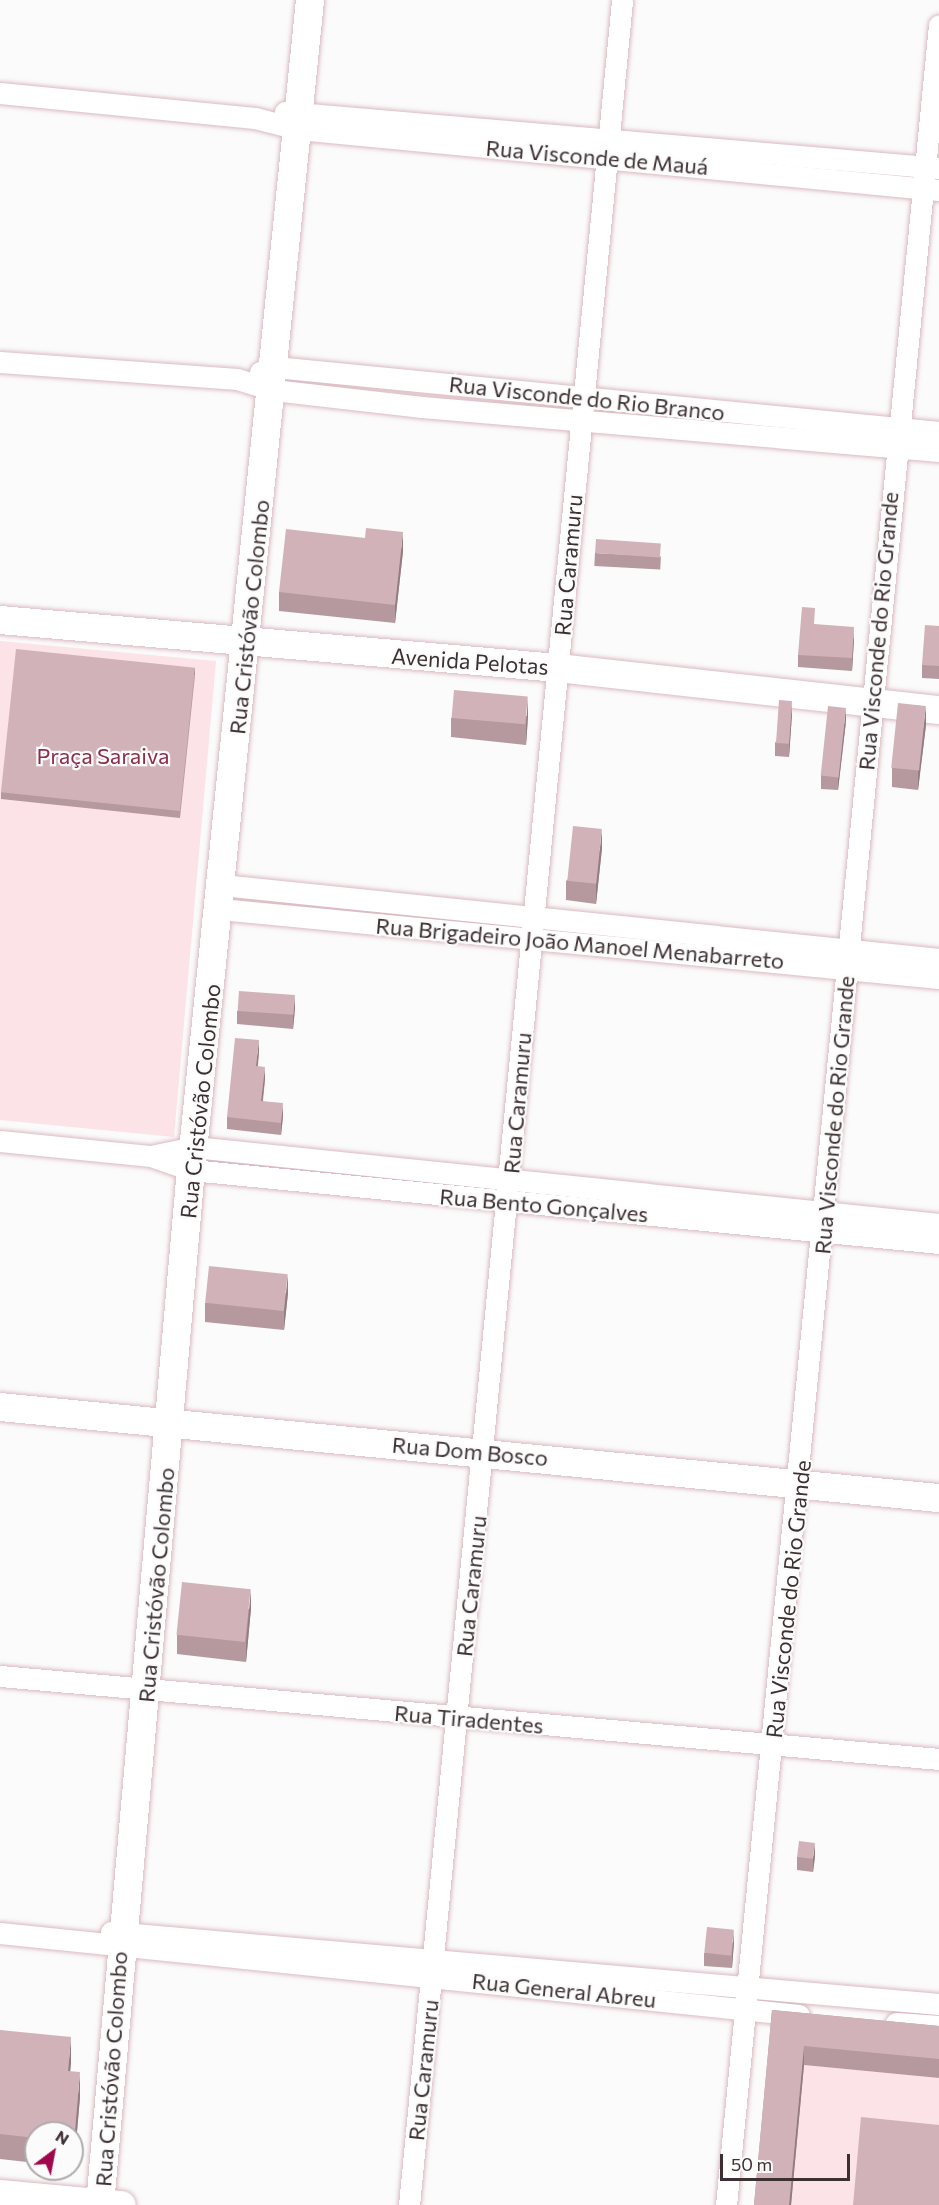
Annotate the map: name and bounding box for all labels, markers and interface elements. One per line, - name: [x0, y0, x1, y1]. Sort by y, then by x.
- street label: Rua Visconde de Mauá: [485, 134, 709, 180]
- street label: Rua Visconde do Rio Branco: [448, 370, 726, 426]
- street label: Rua Visconde do Rio Grande: [853, 491, 903, 771]
- street label: Rua Caramuru: [549, 493, 587, 637]
- street label: Rua Cristóvão Colombo: [224, 498, 274, 736]
- street label: Avenida Pelotas: [390, 642, 550, 680]
- park label: Praça Saraiva: [36, 743, 170, 769]
- street label: Rua Brigadeiro João Manoel Menabarreto: [375, 912, 785, 974]
- street label: Rua Visconde do Rio Grande: [809, 975, 859, 1255]
- street label: Rua Cristóvão Colombo: [175, 982, 225, 1220]
- street label: Rua Caramuru: [498, 1031, 536, 1175]
- street label: Rua Bento Gonçalves: [438, 1183, 650, 1227]
- street label: Rua Dom Bosco: [391, 1431, 549, 1471]
- street label: Rua Visconde do Rio Grande: [760, 1459, 816, 1739]
- street label: Rua Cristóvão Colombo: [133, 1466, 179, 1704]
- street label: Rua Caramuru: [450, 1514, 492, 1658]
- street label: Rua Tiradentes: [393, 1699, 545, 1739]
- street label: Rua Cristóvão Colombo: [90, 1950, 132, 2188]
- street label: Rua General Abreu: [471, 1967, 657, 2013]
- street label: Rua Caramuru: [402, 1998, 444, 2142]
- north arrow: [24, 2121, 84, 2181]
- text: N: [53, 2126, 73, 2148]
- scale bar: [723, 2142, 854, 2180]
- text: 50 m: [731, 2153, 772, 2175]

